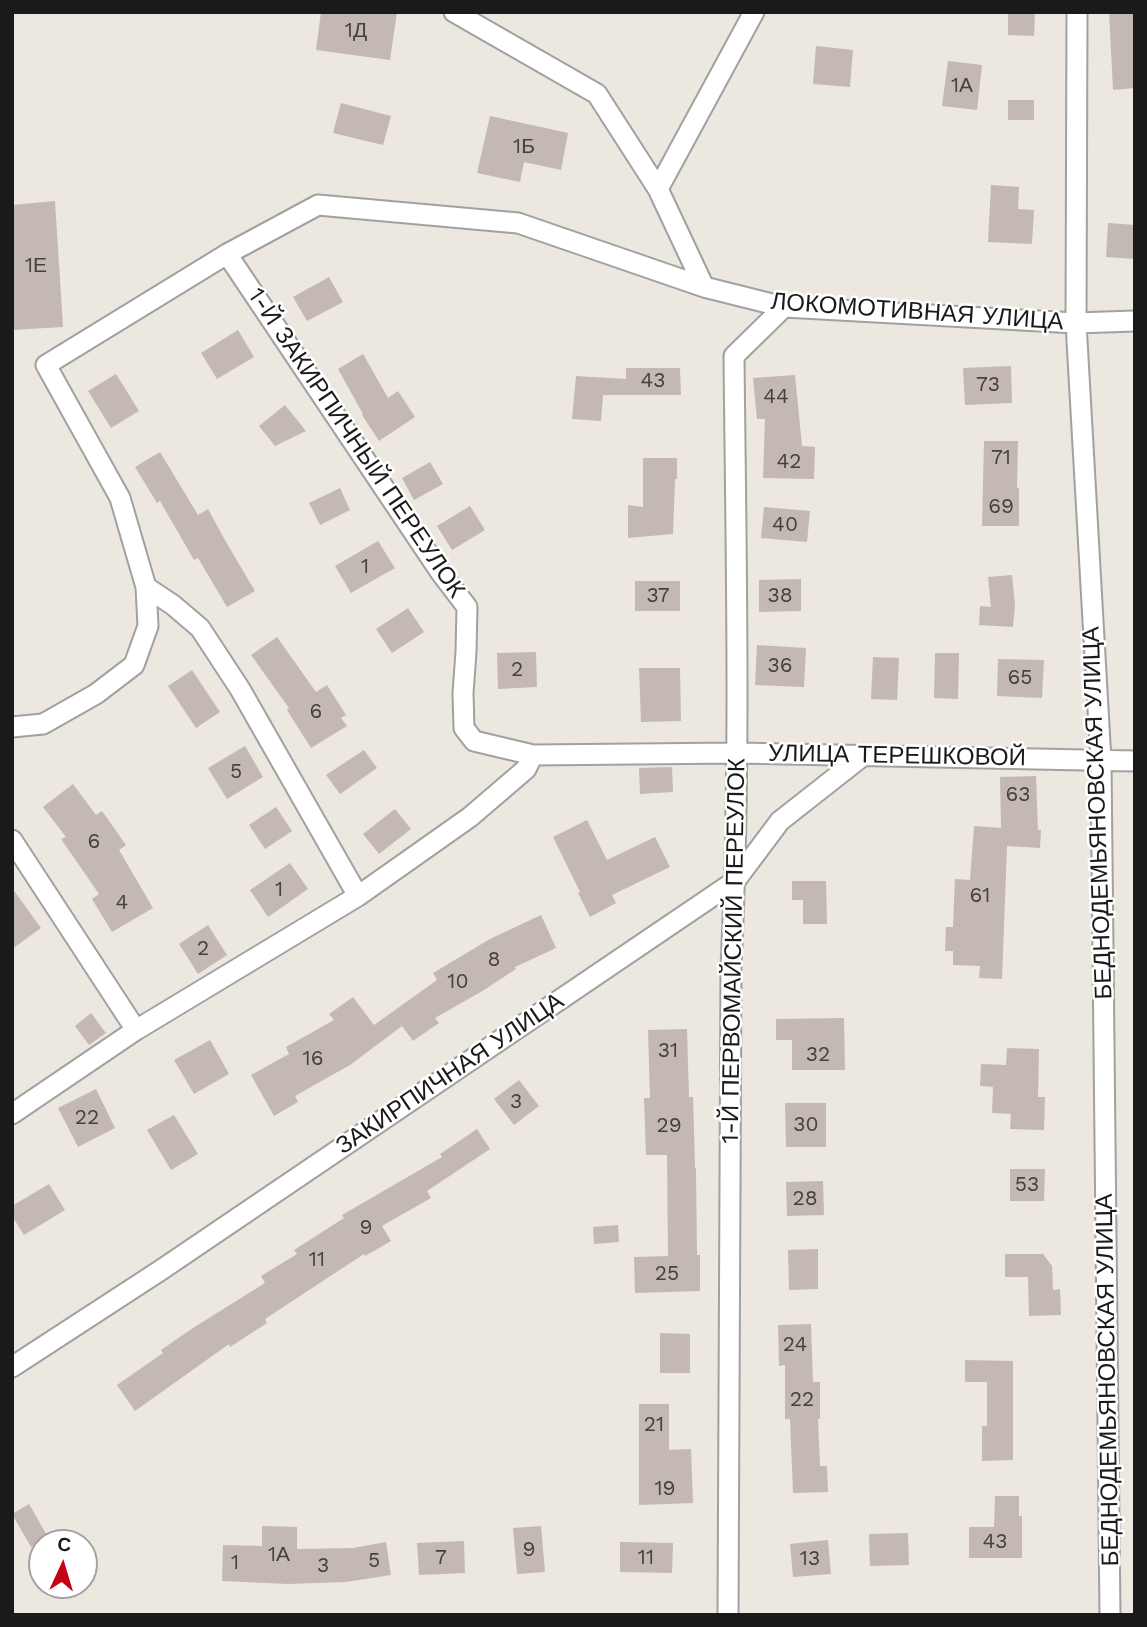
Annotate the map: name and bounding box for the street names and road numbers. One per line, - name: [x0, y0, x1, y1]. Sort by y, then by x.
- street label: 1-Й ЗАКИРПИЧНЫЙ ПЕРЕУЛОК: [241, 283, 471, 603]
- street label: ЛОКОМОТИВНАЯ УЛИЦА: [770, 287, 1064, 337]
- street label: БЕДНОДЕМЬЯНОВСКАЯ УЛИЦА: [1077, 626, 1119, 1000]
- street label: УЛИЦА ТЕРЕШКОВОЙ: [768, 739, 1026, 773]
- street label: 1-Й ПЕРВОМАЙСКИЙ ПЕРЕУЛОК: [716, 758, 752, 1144]
- street label: ЗАКИРПИЧНАЯ УЛИЦА: [331, 987, 569, 1161]
- street label: БЕДНОДЕМЬЯНОВСКАЯ УЛИЦА: [1090, 1193, 1126, 1567]

